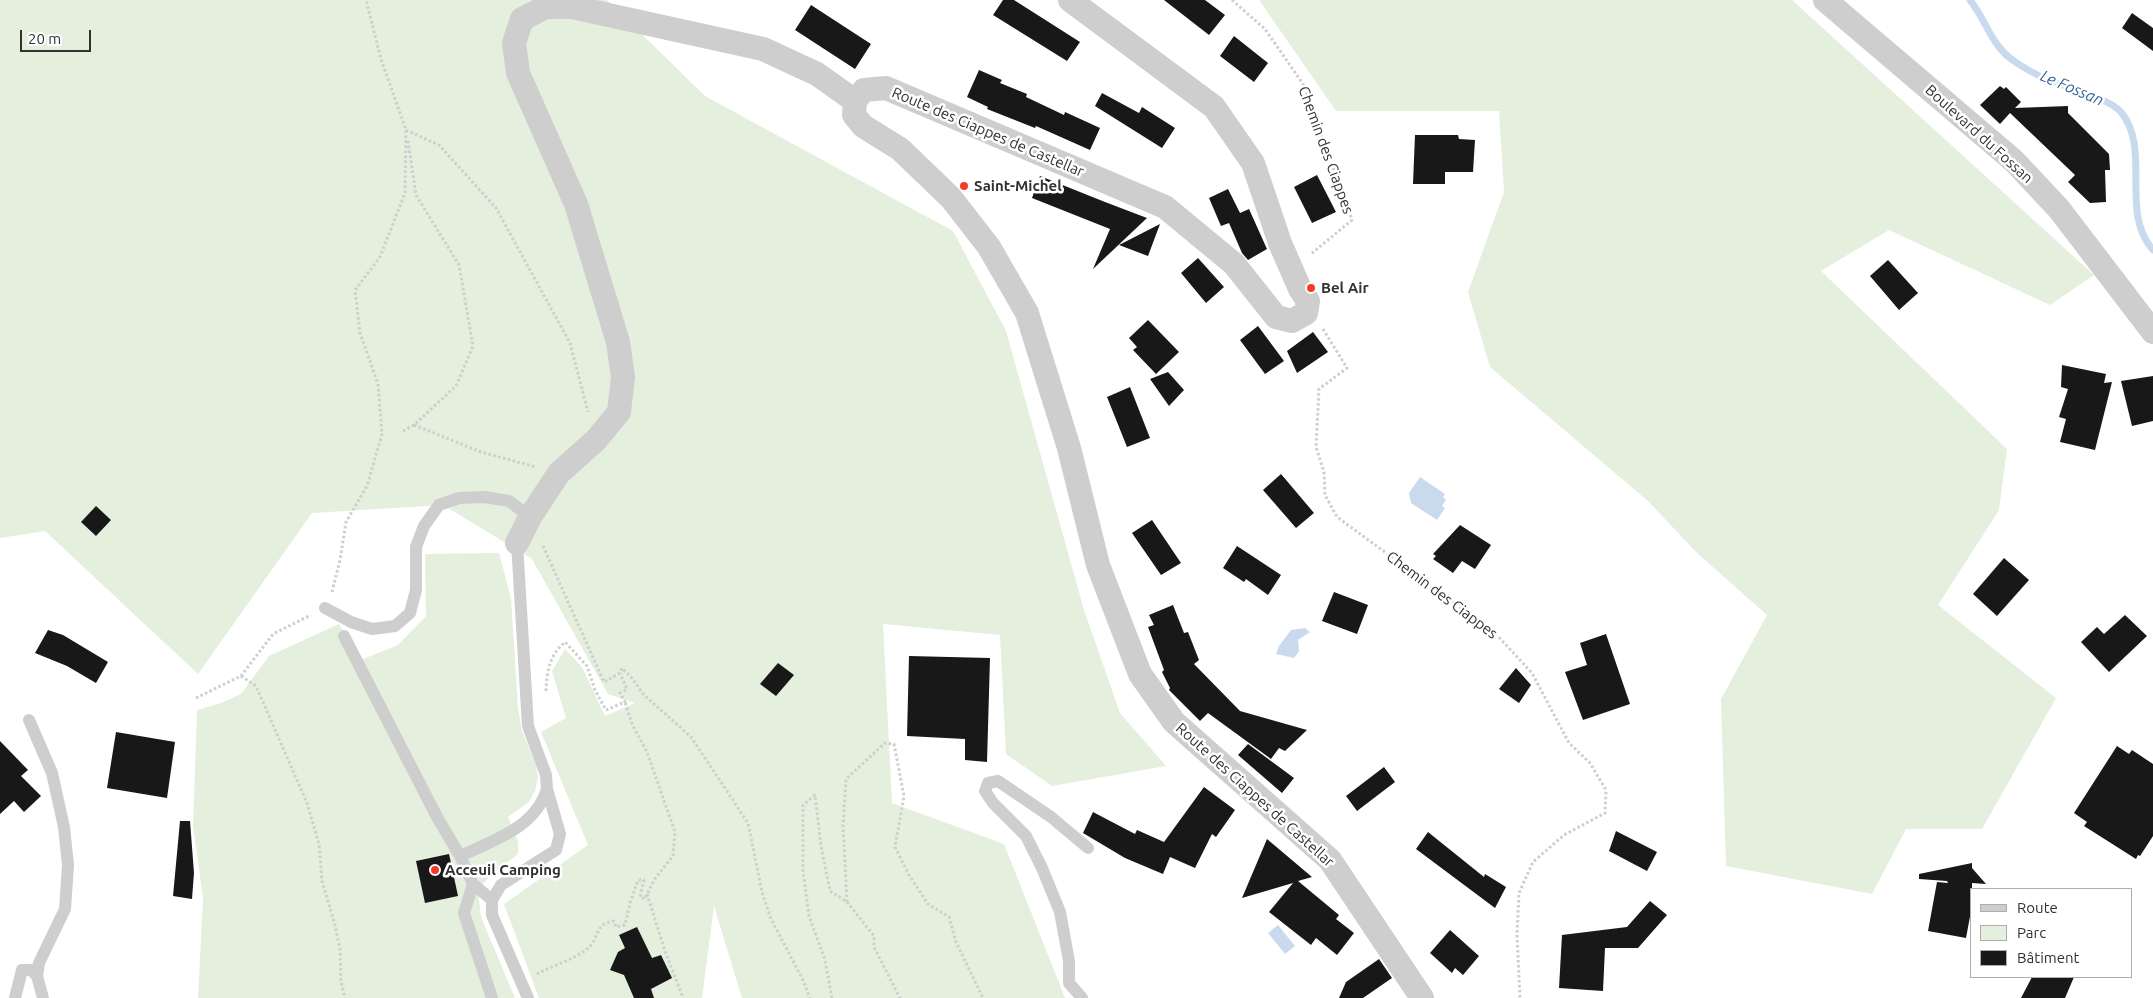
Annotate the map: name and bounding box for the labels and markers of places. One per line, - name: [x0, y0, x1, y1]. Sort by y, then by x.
- place label: Saint-Michel: [974, 177, 1062, 195]
- marker: Saint-Michel: [958, 180, 970, 192]
- place label: Bel Air: [1321, 279, 1369, 297]
- marker: Bel Air: [1305, 282, 1317, 294]
- place label: Acceuil Camping: [445, 861, 561, 879]
- marker: Acceuil Camping: [429, 864, 441, 876]

